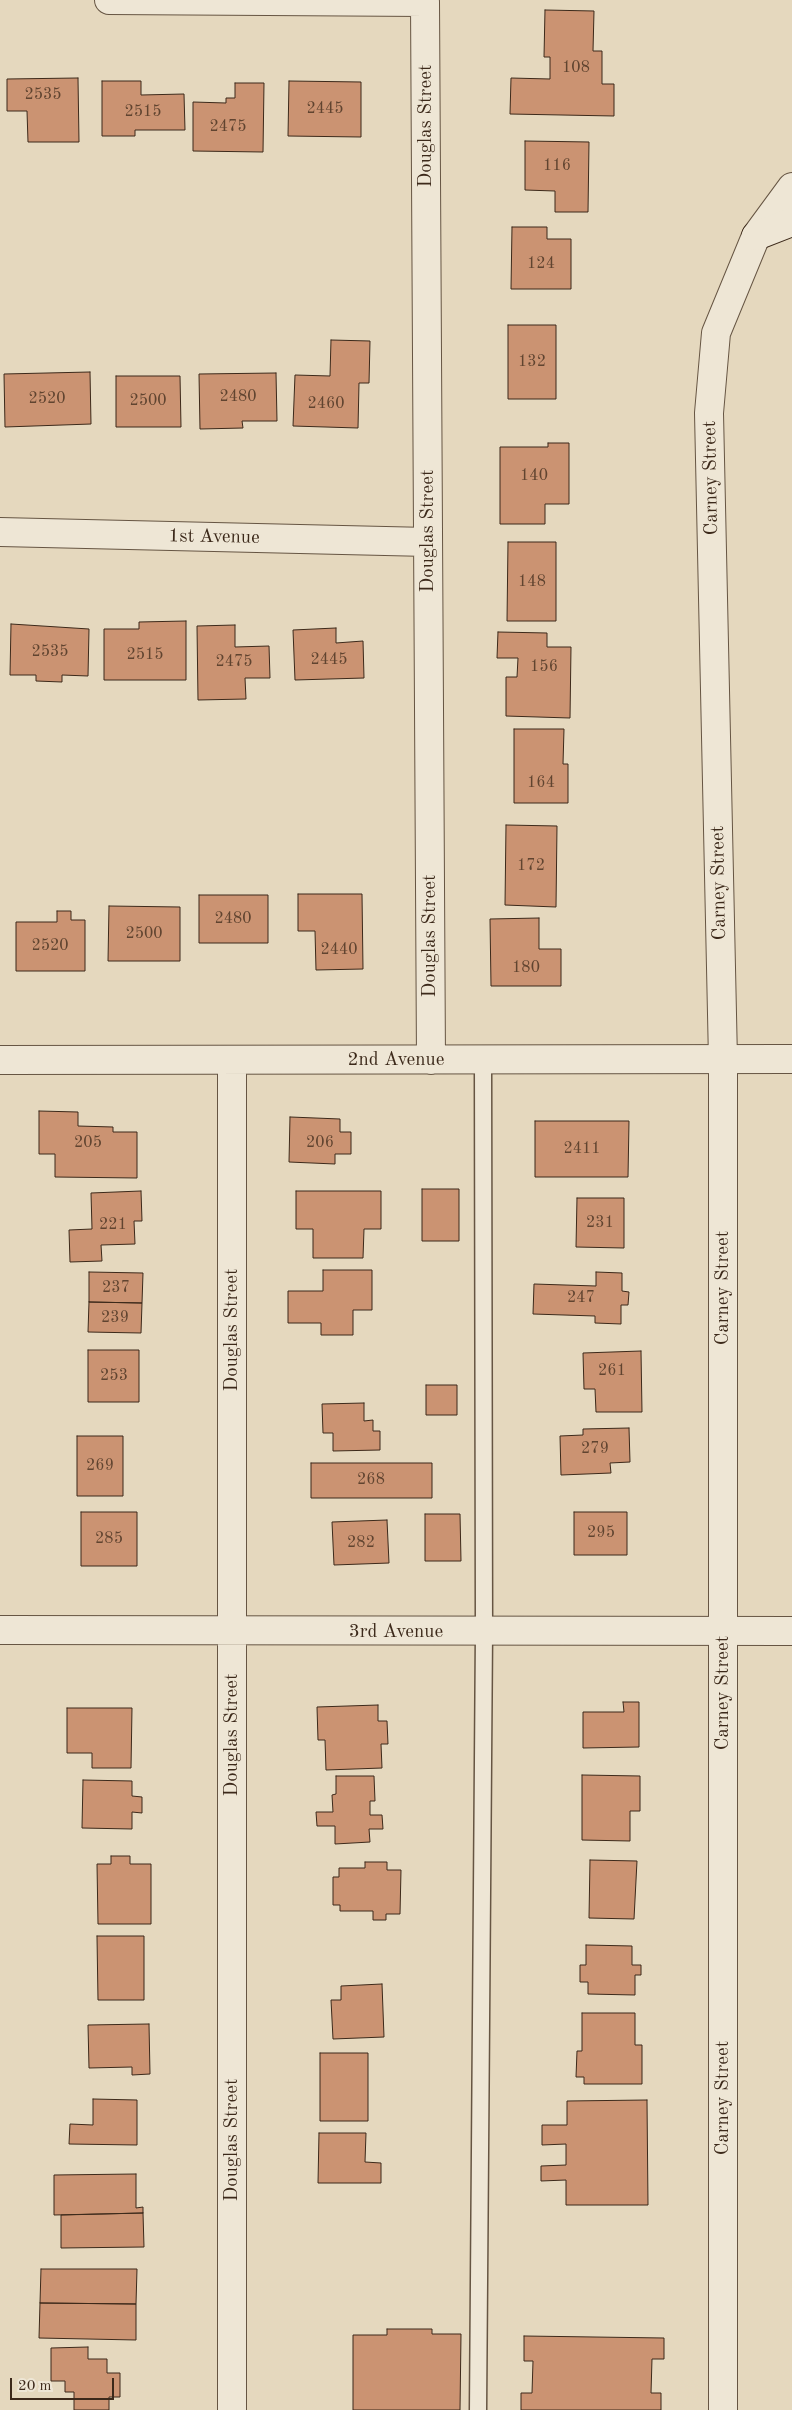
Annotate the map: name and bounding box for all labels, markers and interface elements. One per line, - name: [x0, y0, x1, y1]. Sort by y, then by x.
- house number: 108: [562, 58, 590, 78]
- street label: Douglas Street: [415, 64, 437, 188]
- house number: 2535: [24, 85, 62, 105]
- house number: 2445: [306, 99, 344, 119]
- house number: 2515: [124, 102, 162, 122]
- house number: 2475: [209, 117, 247, 137]
- house number: 116: [543, 156, 571, 176]
- house number: 124: [527, 254, 555, 274]
- house number: 132: [518, 352, 546, 372]
- house number: 2480: [219, 387, 257, 407]
- house number: 2520: [28, 389, 66, 409]
- house number: 2500: [129, 391, 167, 411]
- house number: 2460: [307, 394, 345, 414]
- street label: Carney Street: [699, 420, 723, 536]
- house number: 140: [520, 466, 548, 486]
- street label: Douglas Street: [417, 469, 439, 593]
- street label: 1st Avenue: [168, 525, 260, 549]
- house number: 148: [518, 572, 546, 592]
- house number: 2535: [31, 642, 69, 662]
- house number: 2515: [126, 645, 164, 665]
- house number: 2445: [310, 650, 348, 670]
- house number: 2475: [215, 652, 253, 672]
- house number: 156: [530, 657, 558, 677]
- house number: 164: [527, 773, 555, 793]
- street label: Carney Street: [707, 825, 731, 941]
- house number: 172: [517, 856, 545, 876]
- street label: Douglas Street: [419, 874, 441, 998]
- house number: 2480: [214, 909, 252, 929]
- house number: 2500: [125, 924, 163, 944]
- house number: 2520: [31, 936, 69, 956]
- house number: 2440: [320, 940, 358, 960]
- house number: 180: [512, 958, 540, 978]
- street label: 2nd Avenue: [348, 1049, 444, 1071]
- house number: 205: [74, 1133, 102, 1153]
- house number: 206: [306, 1133, 334, 1153]
- house number: 2411: [563, 1139, 601, 1159]
- house number: 231: [586, 1213, 614, 1233]
- house number: 221: [99, 1215, 127, 1235]
- street label: Carney Street: [712, 1231, 734, 1345]
- street label: Douglas Street: [221, 1268, 243, 1392]
- house number: 237: [102, 1278, 130, 1298]
- house number: 247: [567, 1288, 595, 1308]
- house number: 239: [101, 1308, 129, 1328]
- house number: 261: [598, 1361, 626, 1381]
- house number: 253: [100, 1366, 128, 1386]
- house number: 279: [581, 1439, 609, 1459]
- house number: 269: [86, 1456, 114, 1476]
- house number: 268: [357, 1470, 385, 1490]
- house number: 295: [587, 1523, 615, 1543]
- house number: 285: [95, 1529, 123, 1549]
- house number: 282: [347, 1533, 375, 1553]
- street label: 3rd Avenue: [349, 1621, 443, 1643]
- street label: Carney Street: [712, 1636, 734, 1750]
- street label: Douglas Street: [221, 1673, 243, 1797]
- street label: Carney Street: [712, 2041, 734, 2155]
- street label: Douglas Street: [221, 2078, 243, 2202]
- scale bar: [12, 2368, 116, 2400]
- text: 20 m: [18, 2379, 52, 2394]

